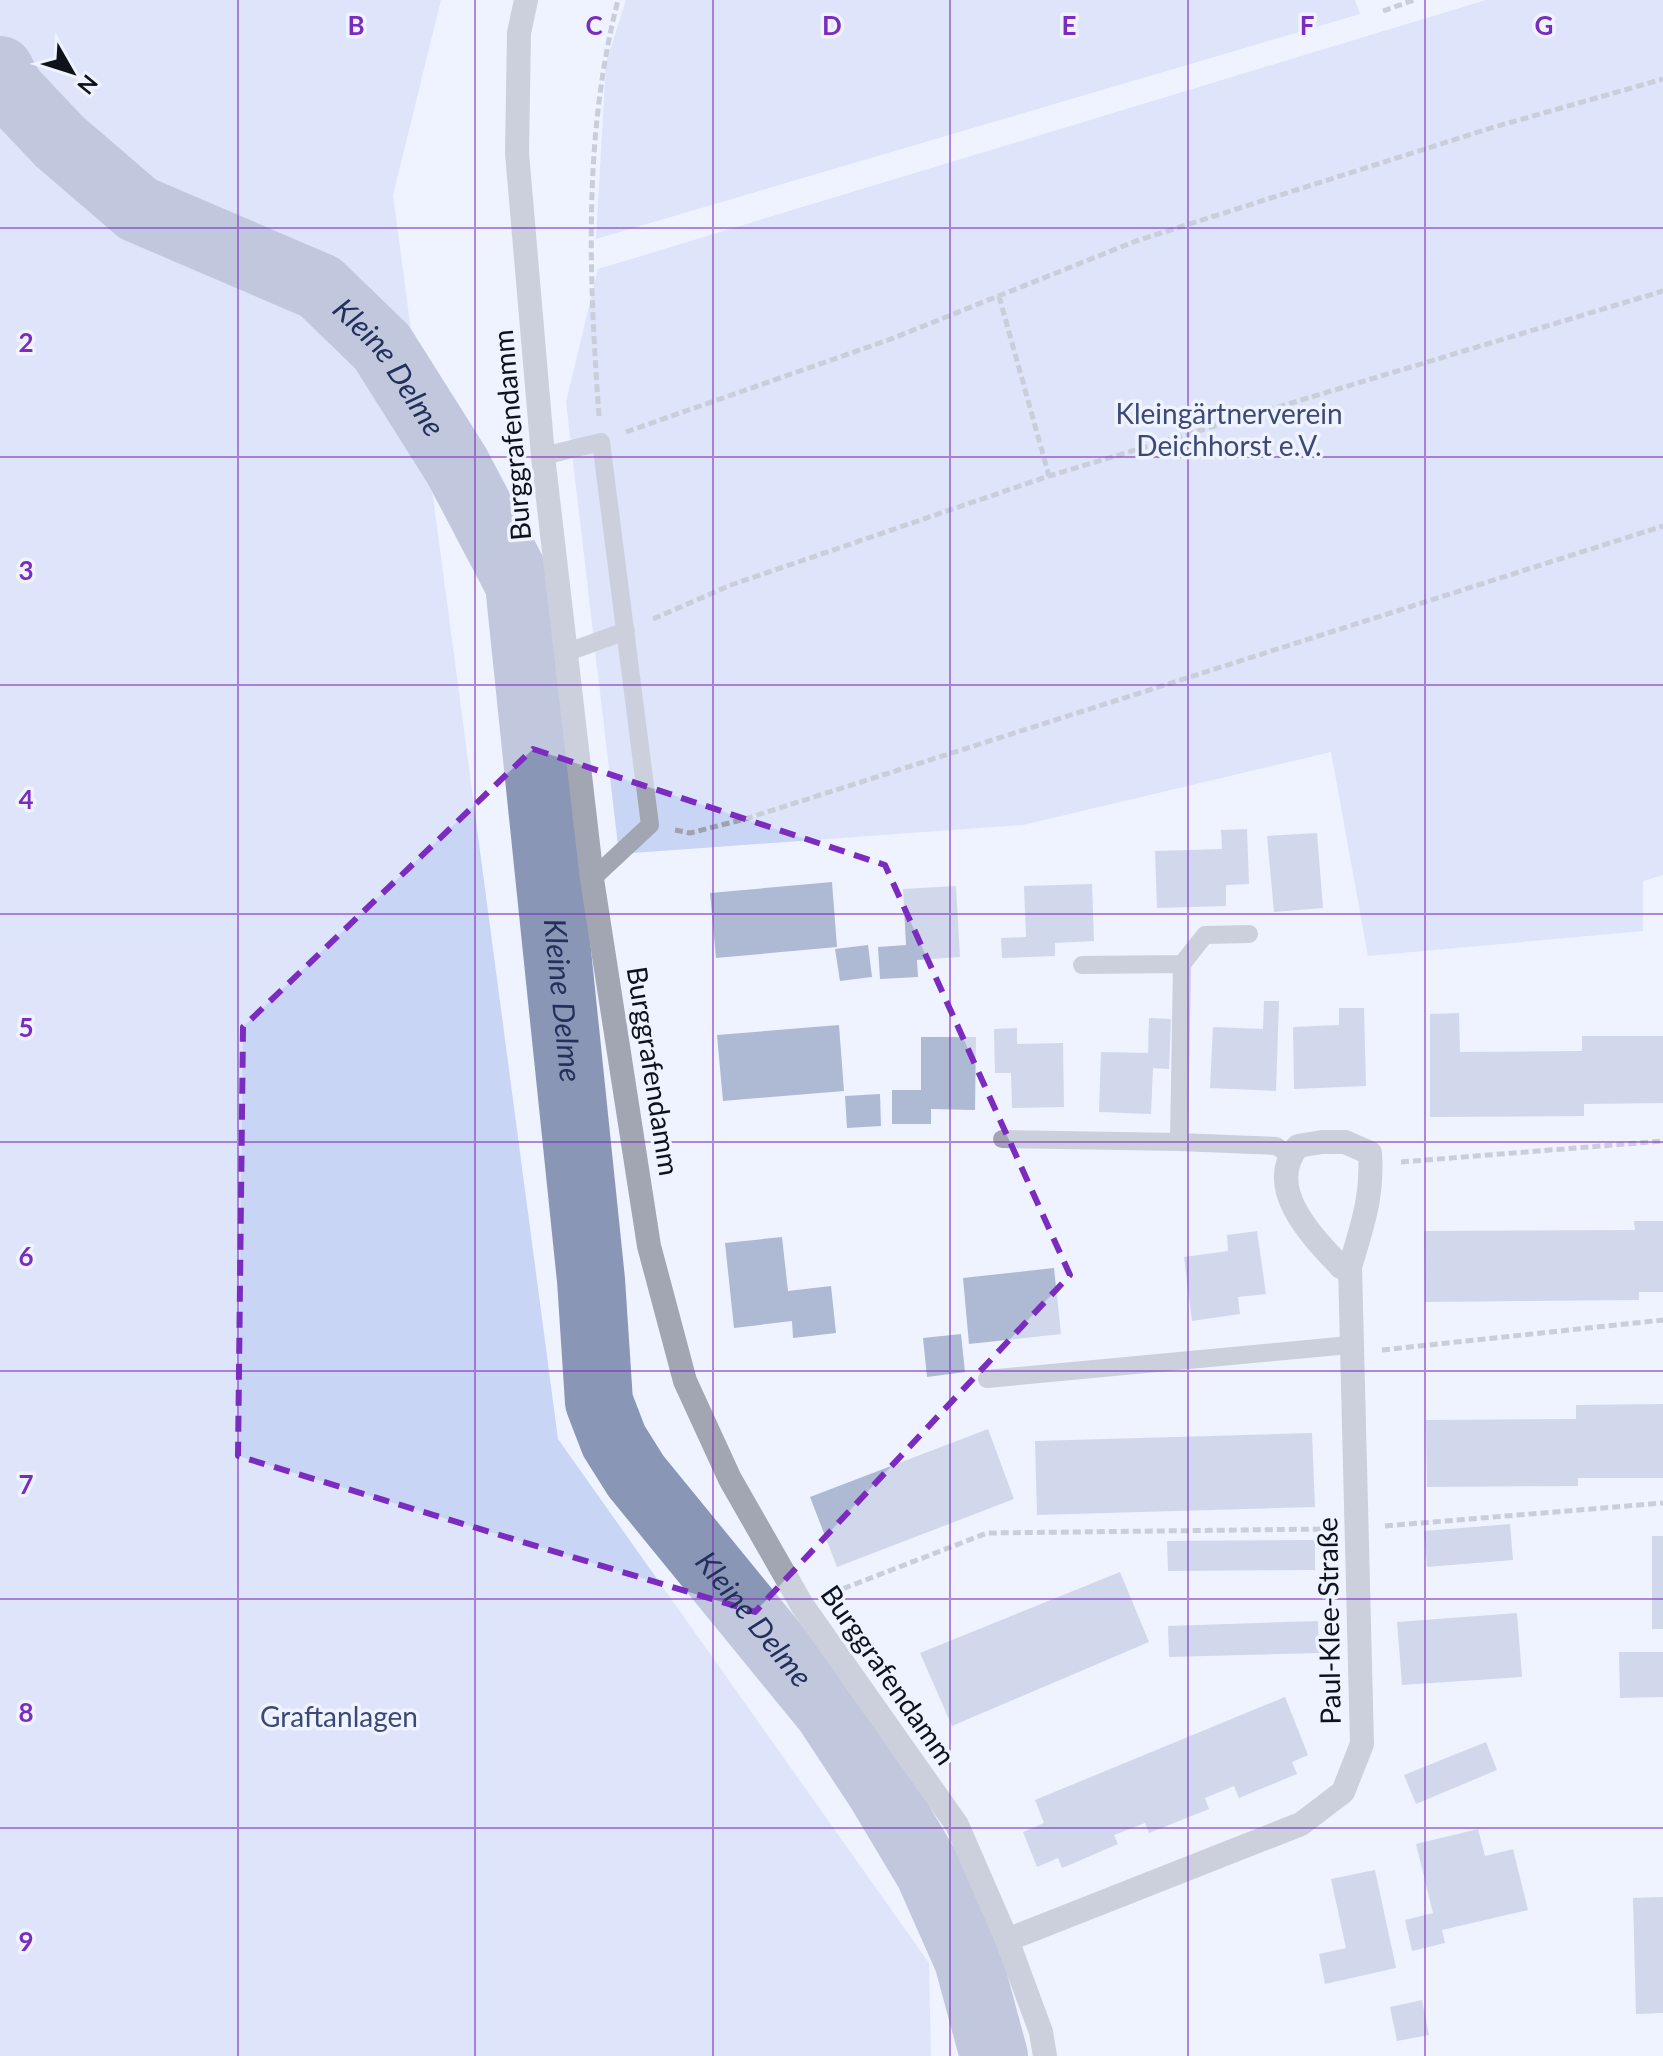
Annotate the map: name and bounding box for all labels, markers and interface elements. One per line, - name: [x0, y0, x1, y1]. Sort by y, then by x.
- text: B: [347, 9, 365, 41]
- text: C: [585, 9, 603, 41]
- text: D: [822, 9, 842, 41]
- text: E: [1062, 9, 1076, 41]
- text: F: [1300, 9, 1314, 41]
- text: G: [1535, 9, 1553, 41]
- north arrow: [32, 32, 112, 112]
- text: N: [72, 70, 104, 100]
- water label: Kleine Delme: [327, 290, 454, 442]
- text: 2: [18, 326, 34, 358]
- street label: Burggrafendamm: [485, 328, 537, 542]
- park label: Kleingärtnerverein Deichhorst e.V.: [1115, 396, 1343, 462]
- text: 3: [18, 554, 34, 586]
- text: 4: [18, 783, 34, 815]
- water label: Kleine Delme: [538, 917, 590, 1084]
- street label: Burggrafendamm: [621, 964, 687, 1178]
- text: 5: [18, 1011, 34, 1043]
- text: 6: [18, 1240, 34, 1272]
- text: 7: [18, 1468, 34, 1500]
- street label: Paul-Klee-Straße: [1309, 1517, 1347, 1725]
- water label: Kleine Delme: [689, 1543, 821, 1693]
- street label: Burggrafendamm: [814, 1578, 963, 1771]
- text: 8: [18, 1696, 34, 1728]
- park label: Graftanlagen: [260, 1699, 418, 1733]
- text: 9: [18, 1925, 34, 1957]

